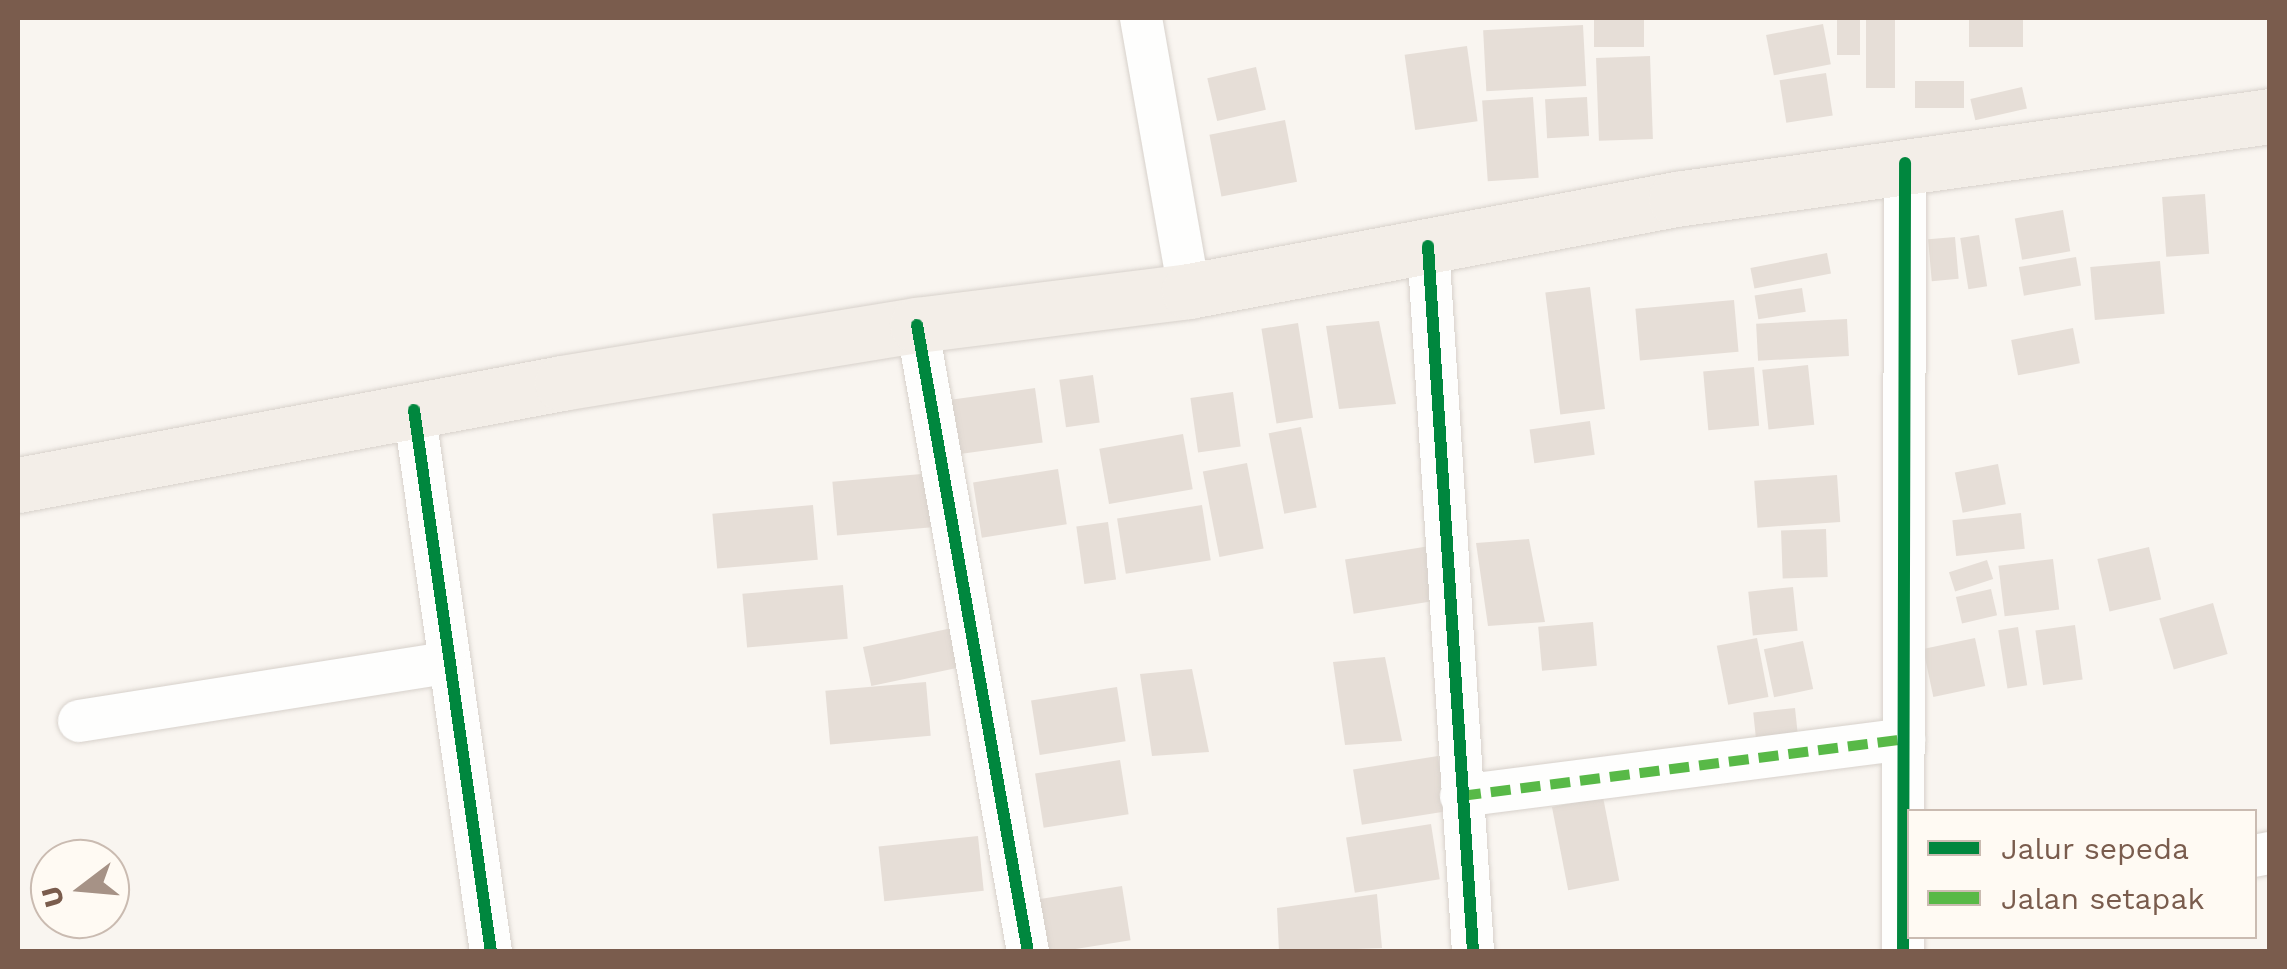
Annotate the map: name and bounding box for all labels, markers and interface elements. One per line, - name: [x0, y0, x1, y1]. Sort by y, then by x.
- legend: [1907, 809, 2257, 939]
- text: Jalur sepeda: [2001, 831, 2189, 866]
- north arrow: [30, 839, 130, 939]
- text: Jalan setapak: [2001, 881, 2204, 916]
- text: U: [34, 883, 71, 911]

